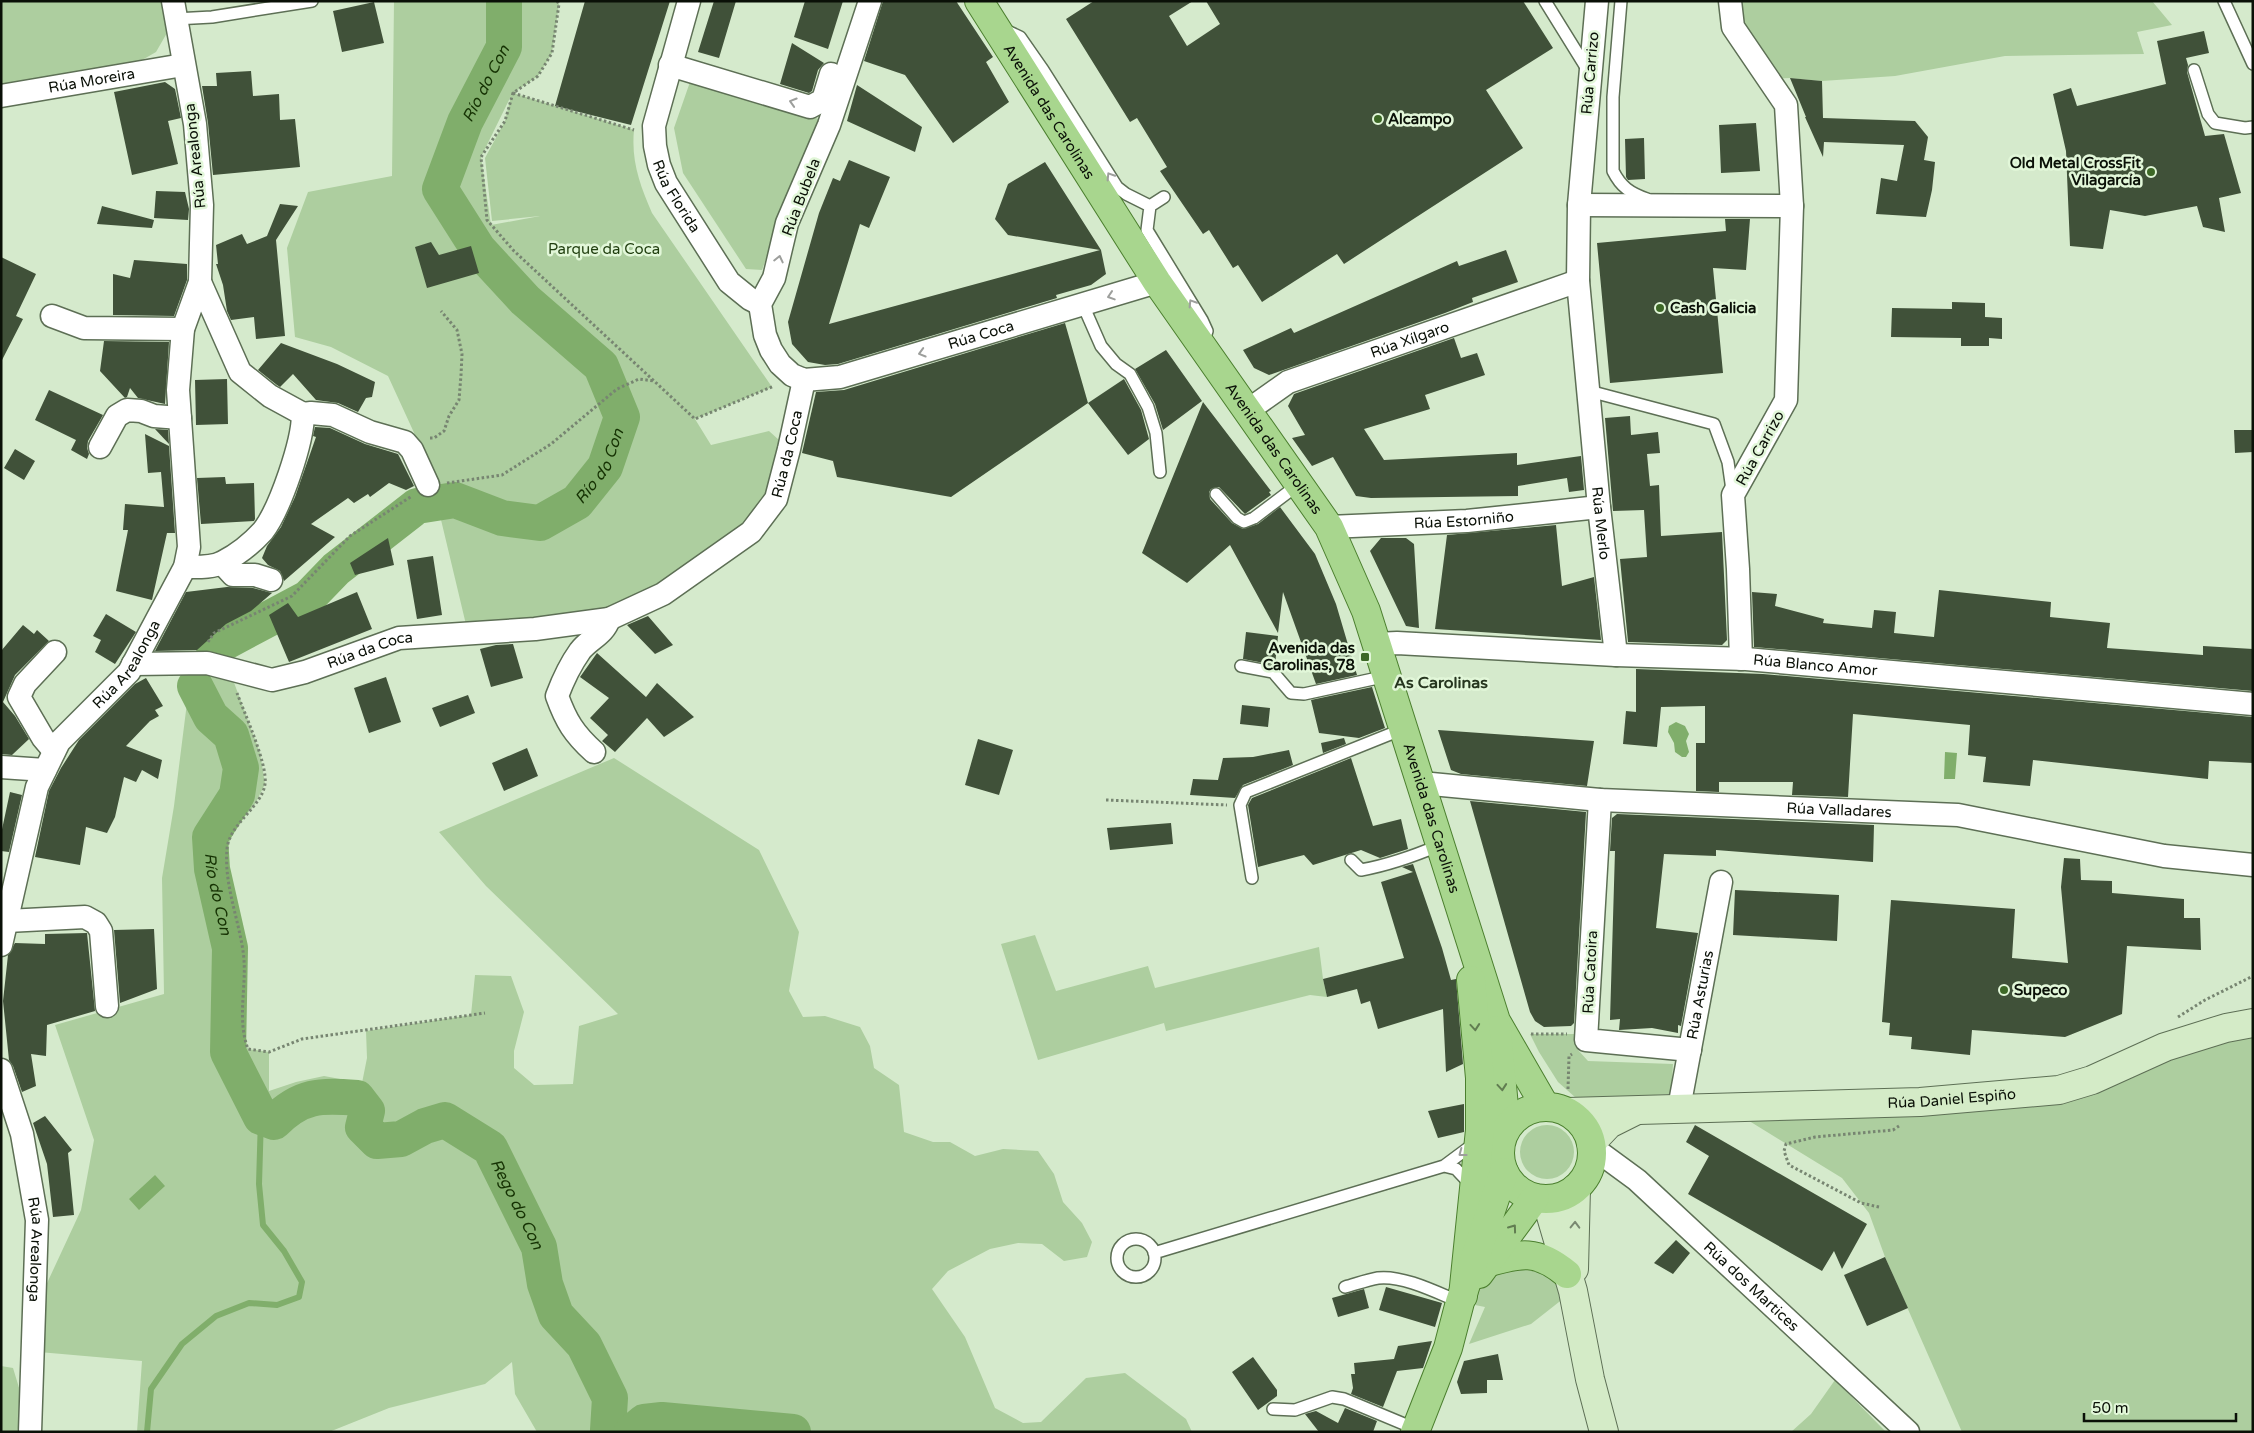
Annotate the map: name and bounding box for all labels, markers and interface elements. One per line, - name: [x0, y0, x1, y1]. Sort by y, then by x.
- street label: Rúa Carrizo: [1577, 31, 1603, 115]
- water label: Río do Con: [458, 41, 515, 126]
- street label: Avenida das Carolinas: [1000, 41, 1099, 183]
- street label: Rúa Moreira: [47, 64, 136, 97]
- one-way arrow: [790, 97, 798, 107]
- street label: Rúa Arealonga: [181, 103, 209, 209]
- place label: Alcampo: [1388, 110, 1452, 129]
- marker: Alcampo: [1372, 113, 1384, 125]
- place label: Old Metal CrossFit Vilagarcía: [2010, 154, 2141, 190]
- street label: Rúa Bubela: [778, 156, 824, 238]
- street label: Rúa Florida: [649, 157, 704, 236]
- marker: Old Metal CrossFit Vilagarcía: [2145, 166, 2157, 178]
- one-way arrow: [1107, 172, 1116, 181]
- park label: Parque da Coca: [548, 240, 660, 258]
- one-way arrow: [773, 255, 784, 264]
- one-way arrow: [1107, 291, 1115, 301]
- one-way arrow: [1189, 299, 1198, 309]
- place label: Cash Galicia: [1670, 299, 1757, 317]
- marker: Cash Galicia: [1654, 302, 1666, 314]
- street label: Rúa Coca: [946, 316, 1016, 353]
- street label: Rúa Xílgaro: [1368, 318, 1451, 362]
- one-way arrow: [918, 347, 926, 357]
- street label: Avenida das Carolinas: [1222, 379, 1326, 518]
- street label: Rúa Carrizo: [1732, 407, 1788, 489]
- street label: Rúa da Coca: [768, 408, 806, 500]
- water label: Río do Con: [571, 425, 629, 508]
- street label: Rúa Merlo: [1588, 486, 1614, 561]
- street label: Rúa Estorniño: [1413, 507, 1515, 532]
- street label: Rúa Arealonga: [89, 617, 164, 712]
- street label: Rúa da Coca: [324, 628, 413, 672]
- place label: Avenida das Carolinas, 78: [1263, 639, 1356, 674]
- marker: Avenida das Carolinas, 78: [1359, 651, 1371, 663]
- street label: Rúa Blanco Amor: [1752, 651, 1878, 680]
- district label: As Carolinas: [1394, 673, 1488, 693]
- street label: Avenida das Carolinas: [1399, 741, 1464, 895]
- street label: Rúa Valladares: [1786, 799, 1892, 821]
- water label: Río do Con: [200, 852, 236, 938]
- street label: Rúa Catoira: [1579, 930, 1601, 1014]
- street label: Rúa Asturias: [1683, 949, 1717, 1041]
- place label: Supeco: [2014, 981, 2067, 1000]
- marker: Supeco: [1998, 984, 2010, 996]
- one-way arrow: [1470, 1023, 1481, 1031]
- one-way arrow: [1496, 1083, 1507, 1091]
- street label: Rúa Daniel Espiño: [1887, 1085, 2017, 1112]
- one-way arrow: [1458, 1147, 1468, 1156]
- water label: Rego do Con: [486, 1156, 548, 1254]
- street label: Rúa Arealonga: [24, 1195, 46, 1302]
- one-way arrow: [1570, 1221, 1580, 1228]
- one-way arrow: [1507, 1225, 1515, 1234]
- street label: Rúa dos Martices: [1700, 1238, 1803, 1335]
- scale bar: [2084, 1390, 2236, 1422]
- text: 50 m: [2092, 1399, 2129, 1417]

